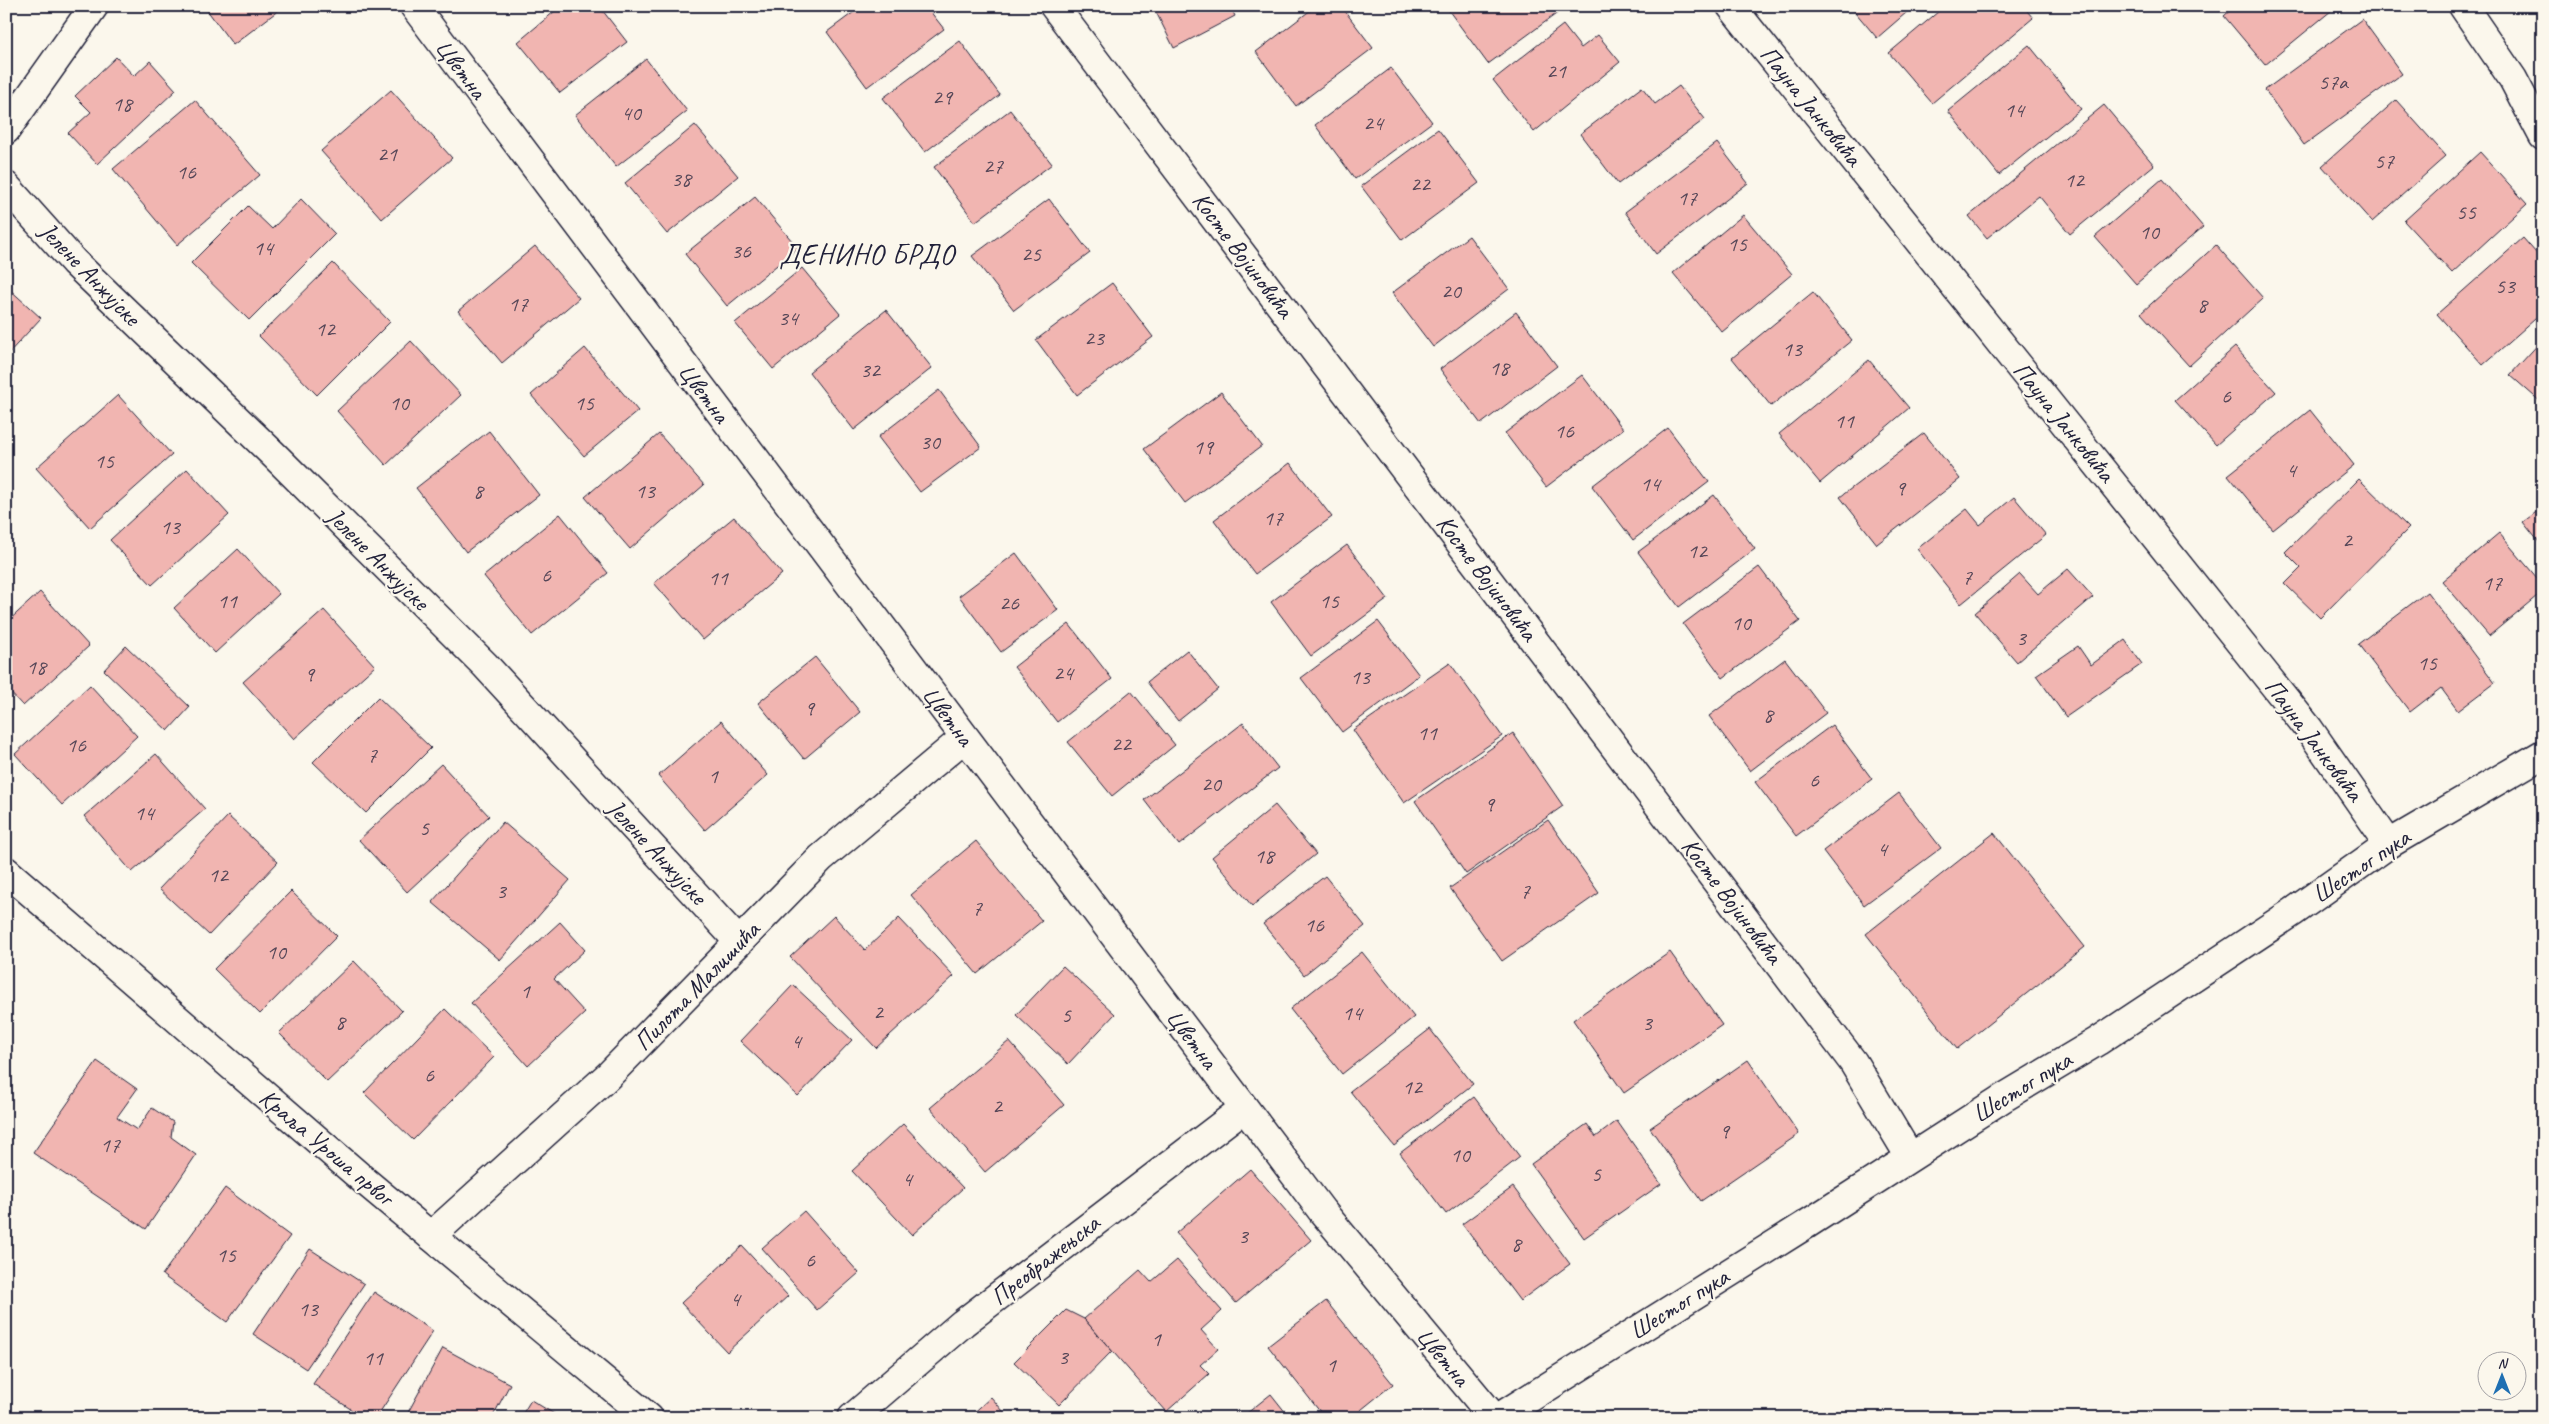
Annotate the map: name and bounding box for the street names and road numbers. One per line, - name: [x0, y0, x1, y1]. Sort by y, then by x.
- street label: Цветна: [428, 32, 495, 107]
- street label: Пауна Јанковића: [1753, 39, 1871, 174]
- street label: Косте Војиновића: [1185, 185, 1302, 326]
- street label: Јелене Анжујске: [32, 215, 149, 334]
- street label: Пауна Јанковића: [2006, 355, 2124, 490]
- street label: Цветна: [671, 356, 738, 431]
- street label: Јелене Анжујске: [319, 500, 437, 618]
- street label: Косте Војиновића: [1429, 508, 1546, 649]
- street label: Пауна Јанковића: [2257, 672, 2372, 810]
- street label: Цветна: [915, 679, 982, 754]
- street label: Јелене Анжујске: [599, 792, 715, 913]
- street label: Шестог пука: [2306, 820, 2418, 910]
- street label: Косте Војиновића: [1674, 831, 1791, 972]
- street label: Пилота Малишића: [627, 913, 768, 1058]
- street label: Цветна: [1159, 1002, 1226, 1077]
- street label: Шестог пука: [1966, 1043, 2080, 1130]
- street label: Краља Уроша првог: [253, 1082, 402, 1214]
- street label: Преображењска: [984, 1206, 1108, 1313]
- street label: Шестог пука: [1623, 1260, 1737, 1347]
- street label: Цветна: [1409, 1321, 1478, 1395]

